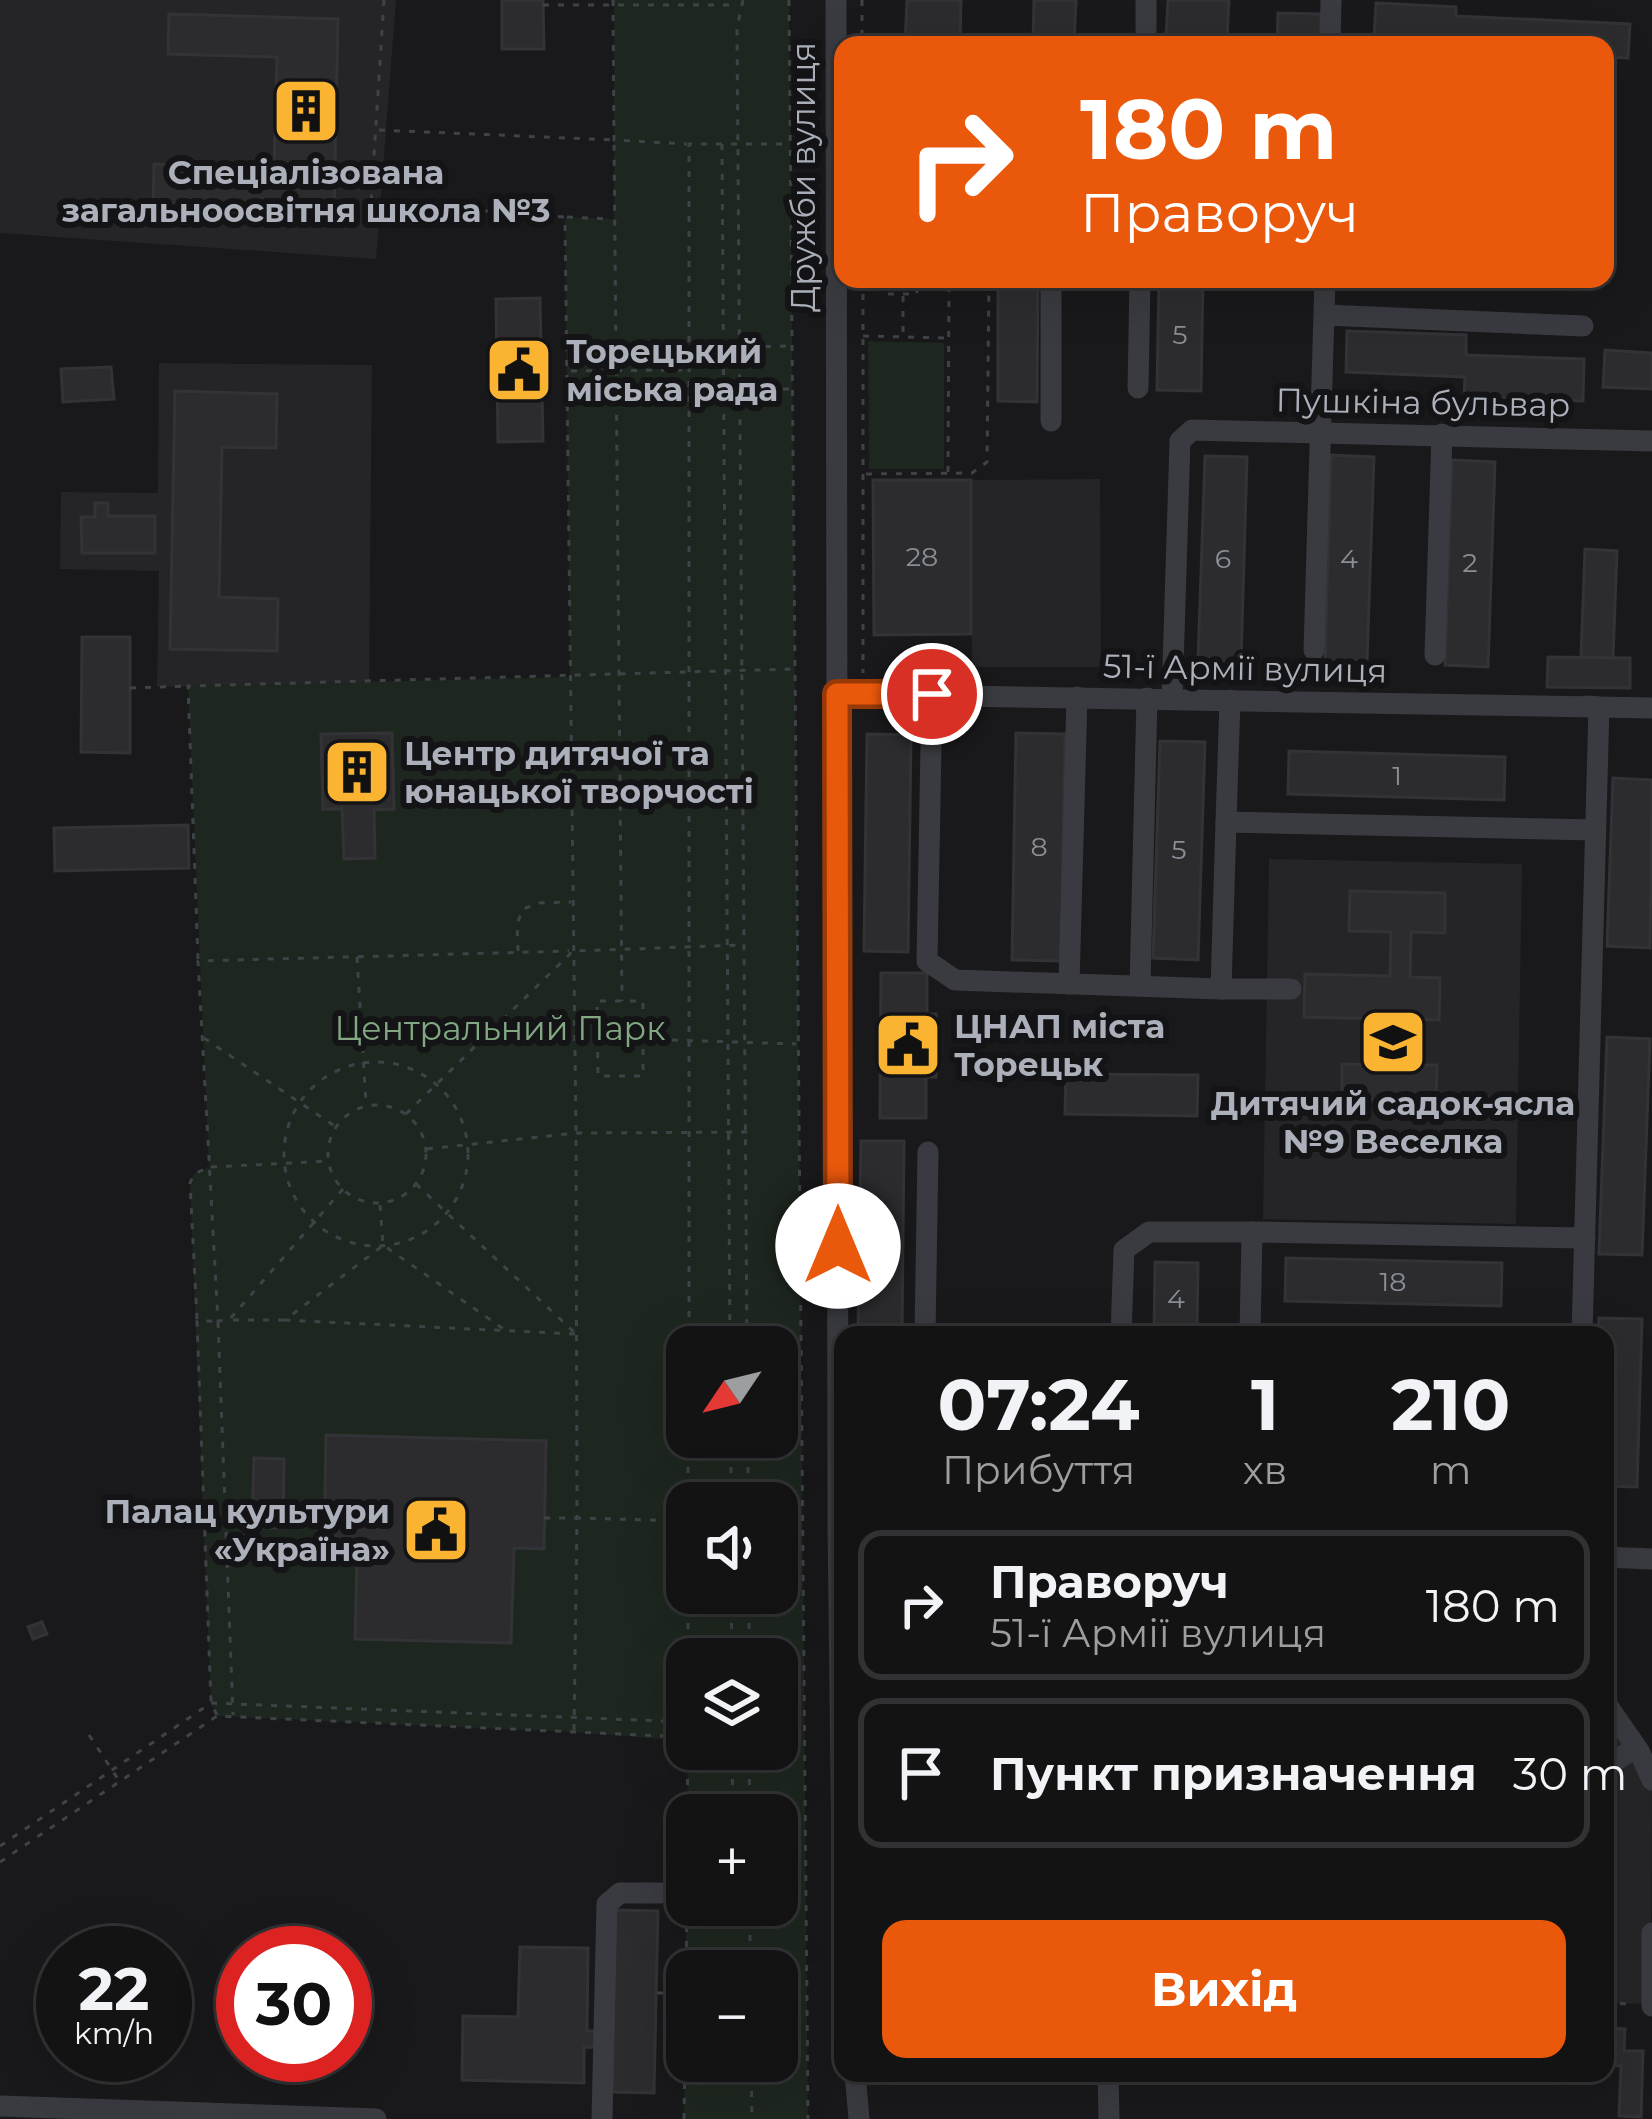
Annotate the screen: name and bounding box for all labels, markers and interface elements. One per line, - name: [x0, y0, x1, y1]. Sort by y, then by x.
- street label: Дружби вулиця: [783, 42, 823, 312]
- building icon: Спеціалізована загальноосвітня школа №3: [271, 76, 341, 146]
- text: 180 m: [1080, 78, 1337, 180]
- icon: right: [882, 84, 1038, 240]
- place label: Спеціалізована загальноосвітня школа №3: [61, 152, 551, 230]
- text: Праворуч: [1080, 180, 1359, 246]
- house number: 5: [1172, 318, 1188, 351]
- place label: Торецький міська рада: [566, 331, 778, 409]
- public building icon: Торецький міська рада: [484, 335, 554, 405]
- street label: Пушкіна бульвар: [1275, 379, 1571, 425]
- house number: 28: [906, 540, 938, 573]
- house number: 6: [1215, 542, 1231, 575]
- house number: 4: [1340, 542, 1358, 575]
- house number: 2: [1462, 546, 1478, 579]
- pin: [881, 643, 983, 745]
- street label: 51-ї Армії вулиця: [1102, 646, 1388, 690]
- icon: arrive: [899, 661, 965, 727]
- place label: Центр дитячої та юнацької творчості: [404, 733, 754, 811]
- building icon: Центр дитячої та юнацької творчості: [322, 737, 392, 807]
- house number: 1: [1392, 759, 1402, 792]
- house number: 8: [1030, 830, 1048, 863]
- house number: 5: [1171, 833, 1187, 866]
- place label: ЦНАП міста Торецьк: [954, 1006, 1165, 1084]
- school or university icon: Дитячий садок-ясла №9 Веселка: [1358, 1007, 1428, 1077]
- park label: Центральний Парк: [335, 1008, 665, 1048]
- public building icon: ЦНАП міста Торецьк: [873, 1010, 943, 1080]
- place label: Дитячий садок-ясла №9 Веселка: [1211, 1083, 1575, 1161]
- position arrow: [775, 1183, 901, 1309]
- house number: 18: [1380, 1265, 1406, 1298]
- house number: 4: [1167, 1282, 1185, 1315]
- north arrow: [666, 1326, 798, 1458]
- map controls: [666, 1326, 798, 2082]
- text: 07:24: [938, 1360, 1140, 1448]
- text: 1: [1251, 1360, 1279, 1448]
- text: 210: [1391, 1360, 1510, 1448]
- text: Прибуття: [942, 1446, 1135, 1494]
- text: хв: [1243, 1446, 1287, 1494]
- text: m: [1430, 1446, 1471, 1494]
- button: sound: [666, 1482, 798, 1614]
- place label: Палац культури «Україна»: [105, 1491, 390, 1569]
- public building icon: Палац культури «Україна»: [401, 1495, 471, 1565]
- text: Праворуч: [990, 1554, 1229, 1609]
- icon: right: [888, 1572, 954, 1638]
- text: 180 m: [1426, 1578, 1560, 1633]
- text: 51-ї Армії вулиця: [990, 1609, 1326, 1657]
- button: layers: [666, 1638, 798, 1770]
- icon: arrive: [888, 1740, 954, 1806]
- text: Пункт призначення: [990, 1746, 1477, 1801]
- text: 30 m: [1513, 1746, 1628, 1801]
- button: +: [666, 1794, 798, 1926]
- button: Вихід: [882, 1920, 1566, 2058]
- speed limit sign: 30: [216, 1926, 372, 2082]
- button: −: [666, 1950, 798, 2082]
- text: 22: [79, 1952, 149, 2025]
- text: km/h: [74, 2015, 154, 2052]

